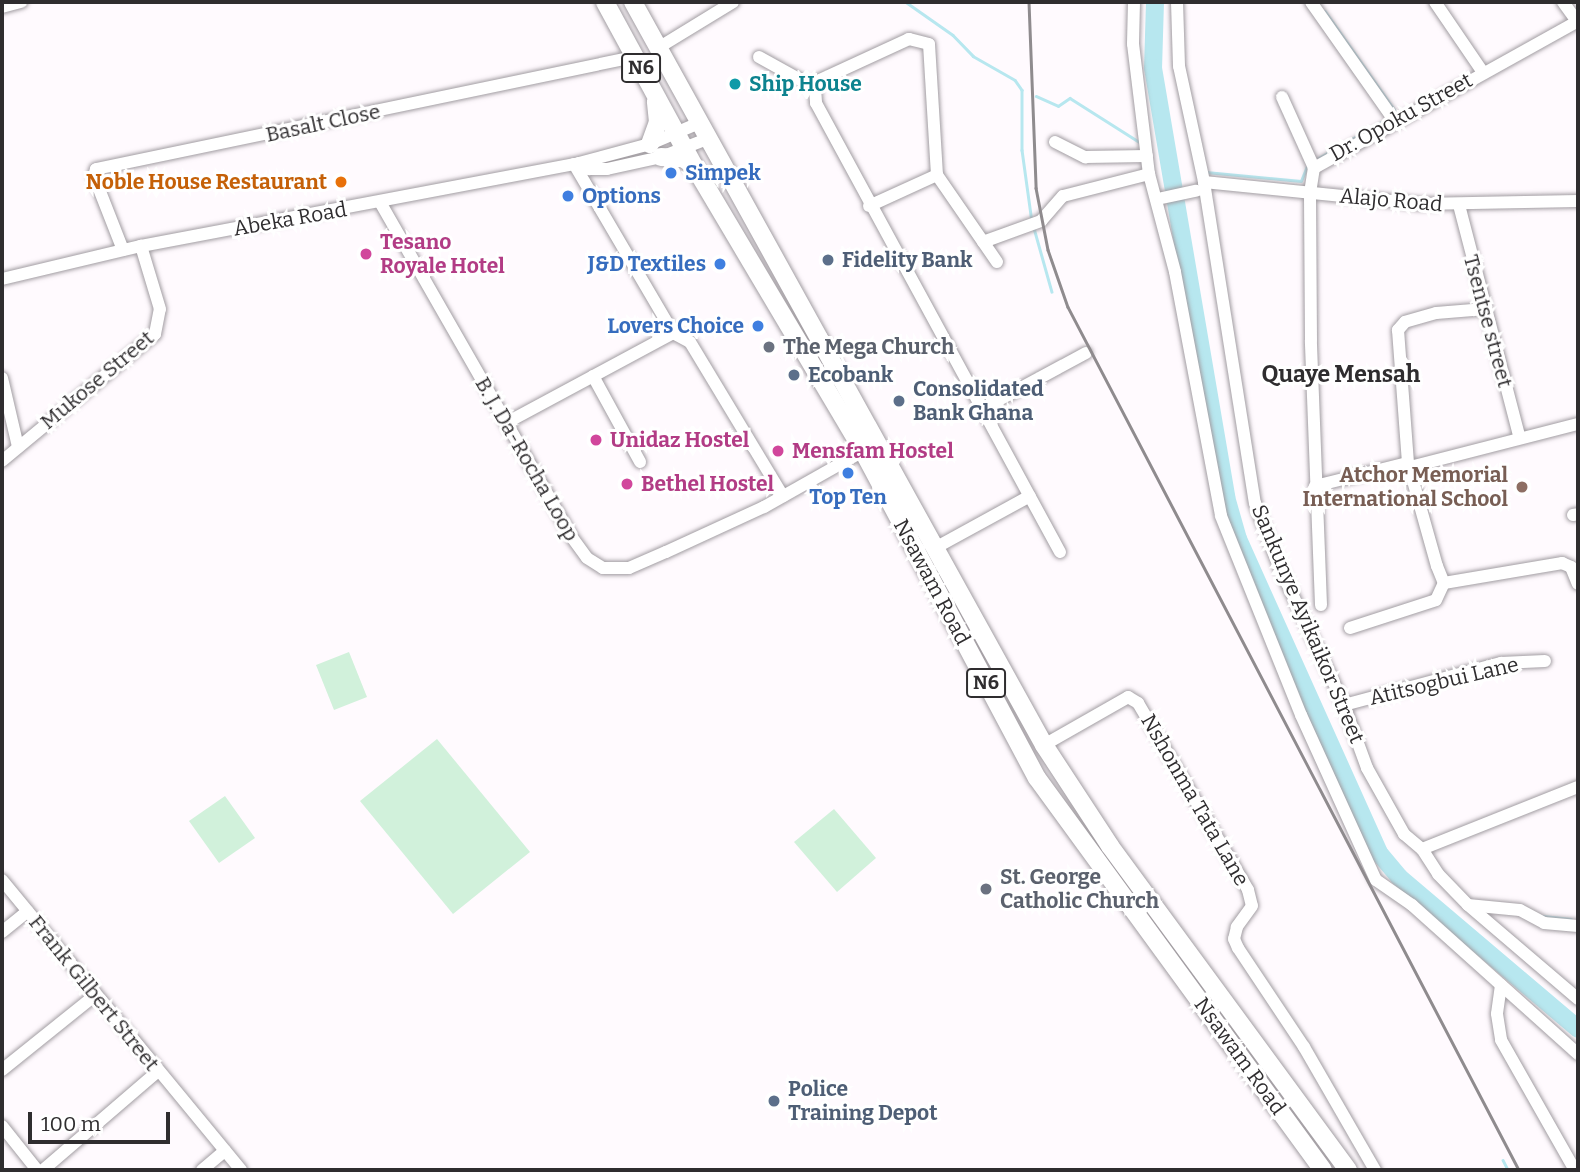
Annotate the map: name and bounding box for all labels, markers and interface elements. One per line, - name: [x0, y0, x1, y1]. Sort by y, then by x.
- road number: N6: [620, 52, 662, 83]
- street label: Dr. Opoku Street: [1325, 67, 1477, 167]
- place label: Ship House: [749, 71, 862, 97]
- marker: Ship House: [727, 76, 743, 92]
- street label: Basalt Close: [263, 99, 383, 147]
- place label: Simpek: [685, 160, 761, 186]
- marker: Simpek: [663, 165, 679, 181]
- place label: Noble House Restaurant: [86, 169, 327, 195]
- marker: Noble House Restaurant: [333, 174, 349, 190]
- place label: Options: [582, 183, 661, 209]
- street label: Alajo Road: [1338, 183, 1444, 217]
- marker: Options: [560, 188, 576, 204]
- street label: Abeka Road: [231, 197, 349, 241]
- place label: Tesano Royale Hotel: [380, 229, 505, 279]
- marker: Tesano Royale Hotel: [358, 246, 374, 262]
- place label: Fidelity Bank: [842, 247, 972, 273]
- place label: J&D Textiles: [588, 251, 706, 277]
- marker: Fidelity Bank: [820, 252, 836, 268]
- street label: Tsentse street: [1458, 252, 1518, 390]
- marker: J&D Textiles: [712, 256, 728, 272]
- place label: Lovers Choice: [607, 313, 744, 339]
- marker: Lovers Choice: [750, 318, 766, 334]
- street label: Mukose Street: [35, 325, 159, 435]
- place label: The Mega Church: [783, 334, 954, 360]
- marker: The Mega Church: [761, 339, 777, 355]
- district label: Quaye Mensah: [1262, 360, 1420, 388]
- place label: Ecobank: [808, 362, 893, 388]
- marker: Ecobank: [786, 367, 802, 383]
- street label: B. J. Da-Rocha Loop: [470, 373, 584, 545]
- place label: Consolidated Bank Ghana: [913, 376, 1044, 426]
- marker: Consolidated Bank Ghana: [891, 393, 907, 409]
- place label: Unidaz Hostel: [610, 427, 749, 453]
- marker: Unidaz Hostel: [588, 432, 604, 448]
- place label: Mensfam Hostel: [792, 438, 954, 464]
- marker: Mensfam Hostel: [770, 443, 786, 459]
- place label: Atchor Memorial International School: [1302, 462, 1508, 512]
- marker: Top Ten: [840, 465, 856, 481]
- place label: Bethel Hostel: [641, 471, 774, 497]
- marker: Bethel Hostel: [619, 476, 635, 492]
- marker: Atchor Memorial International School: [1514, 479, 1530, 495]
- place label: Top Ten: [809, 484, 887, 510]
- street label: Sankunye Ayikaikor Street: [1246, 501, 1370, 747]
- street label: Nsawam Road: [888, 515, 976, 649]
- street label: Atitsogbui Lane: [1367, 652, 1521, 710]
- road number: N6: [965, 668, 1007, 698]
- street label: Nshonma Tata Lane: [1136, 710, 1254, 890]
- place label: St. George Catholic Church: [1000, 864, 1159, 914]
- marker: St. George Catholic Church: [978, 881, 994, 897]
- street label: Frank Gilbert Street: [24, 910, 164, 1076]
- street label: Nsawam Road: [1189, 992, 1291, 1120]
- place label: Police Training Depot: [788, 1076, 937, 1126]
- marker: Police Training Depot: [766, 1093, 782, 1109]
- scale bar: [32, 1098, 173, 1142]
- text: 100 m: [41, 1111, 101, 1137]

